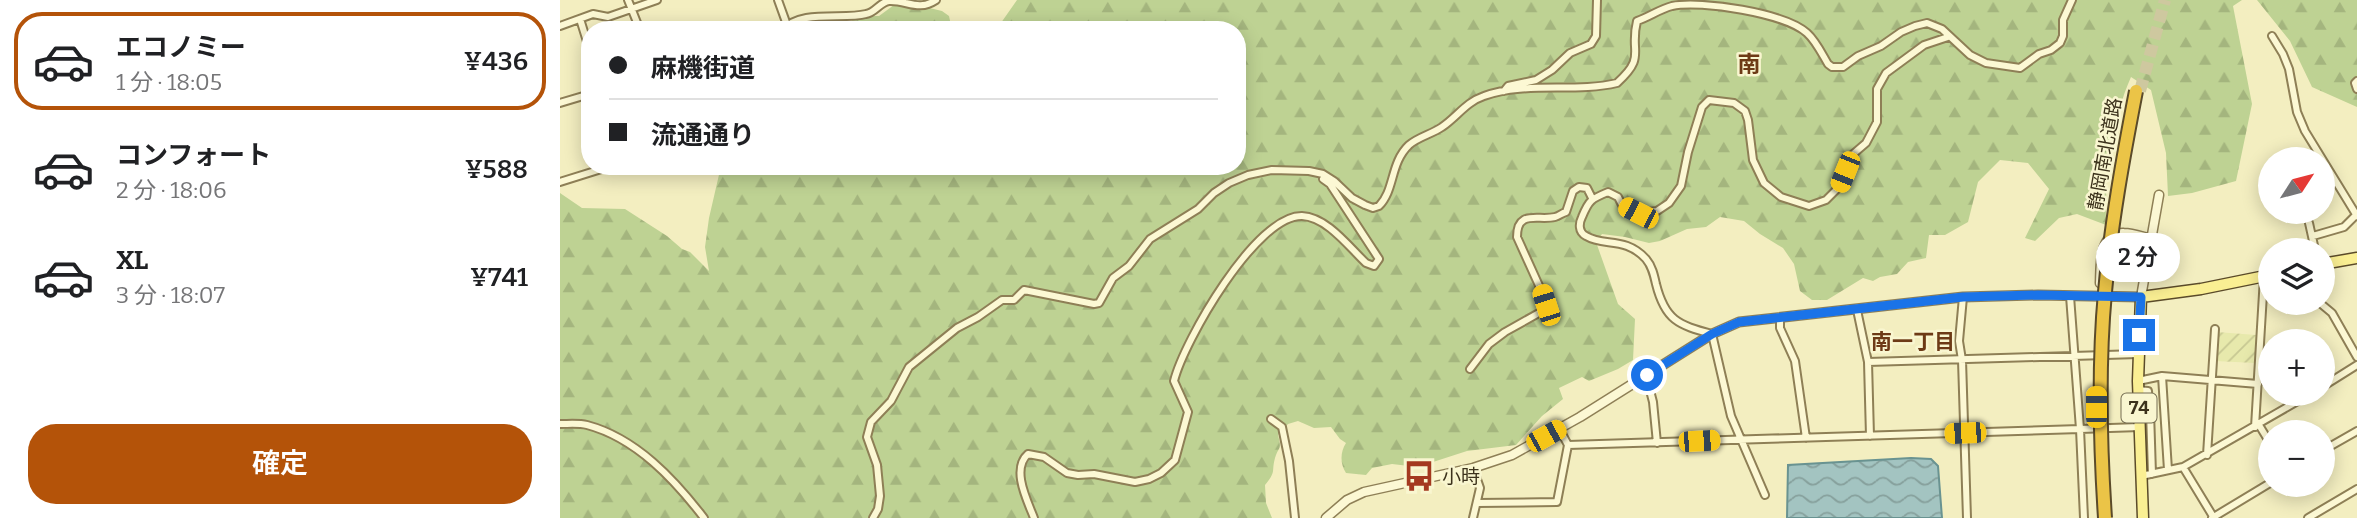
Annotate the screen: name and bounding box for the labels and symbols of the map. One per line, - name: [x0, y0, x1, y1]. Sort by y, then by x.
- district label: 南: [1738, 50, 1761, 78]
- street label: 静岡南北道路: [2084, 96, 2126, 212]
- north arrow: [2258, 147, 2334, 224]
- car: [1828, 149, 1863, 195]
- car: [1615, 194, 1662, 232]
- callout: 2 分: [2097, 233, 2181, 282]
- car: [1530, 282, 1563, 328]
- route end: [2123, 319, 2155, 351]
- district label: 南一丁目: [1871, 329, 1955, 355]
- route start: [1631, 359, 1663, 391]
- car: [2086, 386, 2107, 428]
- road number: 74: [2122, 394, 2156, 422]
- car: [1523, 417, 1570, 455]
- car: [1944, 422, 1987, 444]
- car: [1678, 429, 1721, 453]
- bus stop icon: 小時: [1402, 459, 1436, 493]
- place label: 小時: [1442, 465, 1480, 488]

